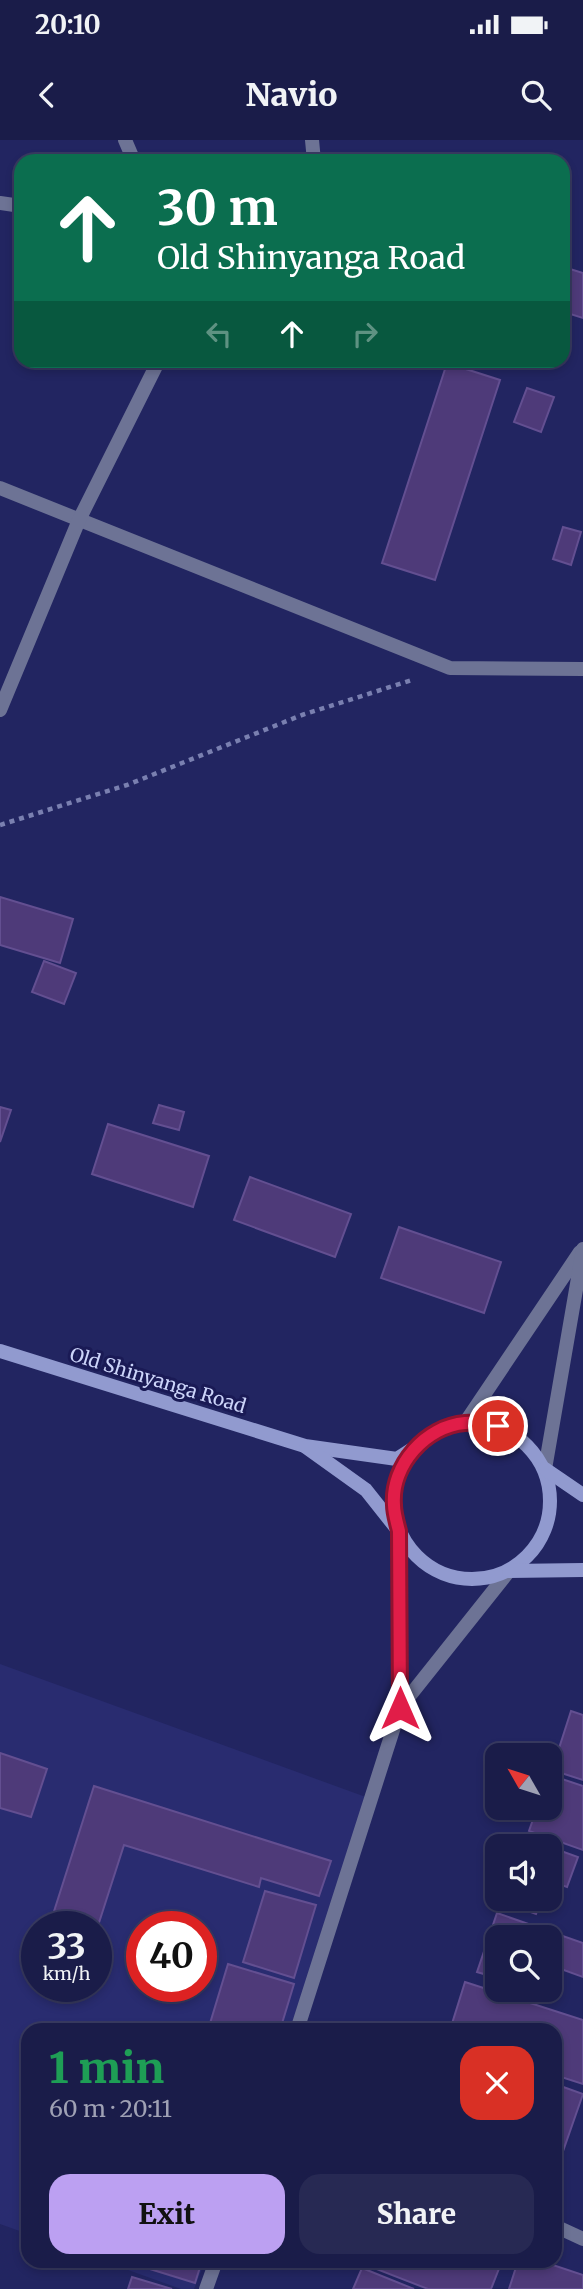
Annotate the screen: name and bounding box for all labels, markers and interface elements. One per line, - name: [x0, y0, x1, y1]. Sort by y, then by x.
- text: 20:10: [35, 8, 101, 41]
- text: Navio: [246, 75, 337, 115]
- icon: back: [28, 76, 66, 114]
- icon: search: [517, 76, 555, 114]
- text: 30 m: [157, 177, 278, 238]
- icon: ahead: [42, 182, 133, 273]
- text: Old Shinyanga Road: [157, 238, 465, 278]
- icon: left: [200, 315, 238, 353]
- icon: ahead: [273, 315, 311, 353]
- icon: right: [346, 315, 384, 353]
- street label: Old Shinyanga Road: [67, 1342, 249, 1418]
- pin: [468, 1396, 528, 1456]
- icon: arrive: [479, 1407, 517, 1445]
- position arrow: [363, 1671, 437, 1745]
- north arrow: [485, 1743, 562, 1820]
- map controls: [485, 1743, 562, 2002]
- button: sound: [485, 1834, 562, 1911]
- speed limit sign: 40: [126, 1911, 217, 2002]
- text: 33: [47, 1925, 86, 1969]
- button: search: [485, 1925, 562, 2002]
- text: km/h: [43, 1962, 90, 1985]
- text: 1 min: [49, 2042, 164, 2094]
- button: close: [460, 2046, 534, 2120]
- text: 60 m · 20:11: [49, 2094, 172, 2123]
- button: Exit: [49, 2174, 285, 2254]
- button: Share: [299, 2174, 534, 2254]

